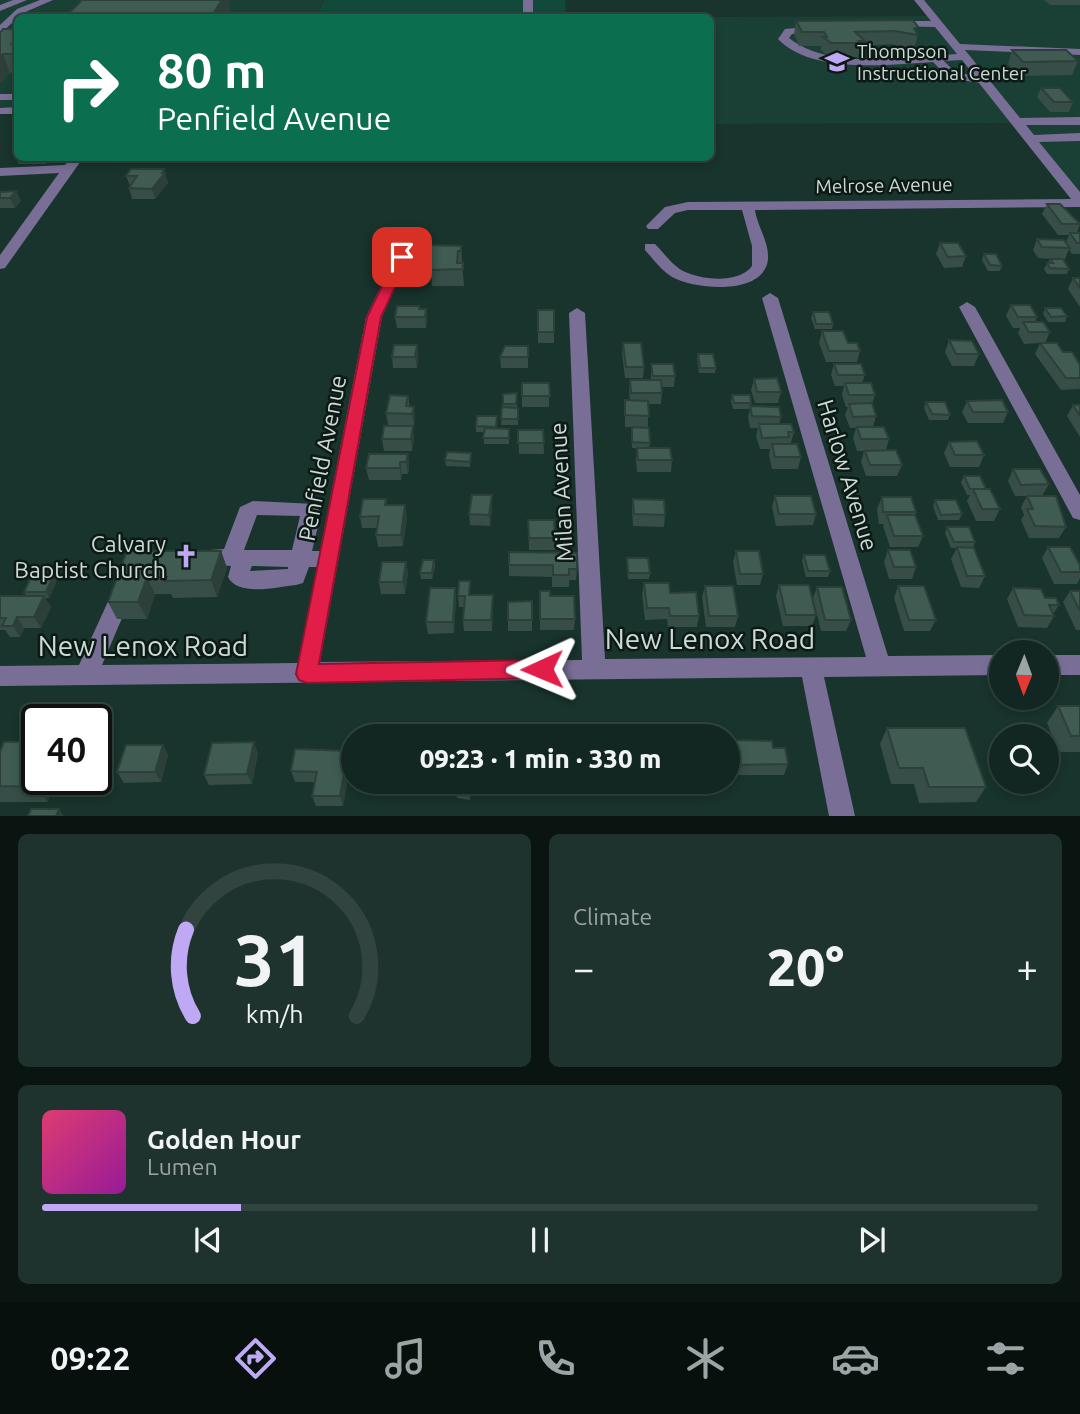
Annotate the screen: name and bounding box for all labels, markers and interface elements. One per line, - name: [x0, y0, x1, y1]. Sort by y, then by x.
- place label: Thompson Instructional Center: [857, 40, 1027, 84]
- icon: right: [42, 42, 133, 133]
- text: 80 m: [157, 42, 266, 97]
- school or university icon: Thompson Instructional Center: [823, 48, 851, 76]
- text: Penfield Avenue: [157, 100, 391, 136]
- street label: Melrose Avenue: [815, 173, 953, 197]
- pin: [372, 227, 432, 287]
- icon: arrive: [383, 238, 421, 276]
- street label: Penfield Avenue: [294, 373, 350, 543]
- street label: Harlow Avenue: [813, 396, 883, 554]
- street label: Milan Avenue: [545, 422, 577, 562]
- place label: Calvary Baptist Church: [14, 531, 166, 582]
- church icon: Calvary Baptist Church: [172, 542, 200, 570]
- street label: New Lenox Road: [605, 623, 815, 654]
- street label: New Lenox Road: [38, 630, 248, 661]
- position arrow: [505, 632, 579, 706]
- north arrow: [989, 640, 1059, 710]
- map controls: [989, 640, 1059, 794]
- speed limit sign: 40: [21, 704, 112, 795]
- button: search: [989, 724, 1059, 794]
- text: 09:23 · 1 min · 330 m: [420, 744, 661, 773]
- text: Climate: [573, 904, 652, 929]
- text: 31: [233, 919, 316, 1001]
- text: 20°: [767, 938, 844, 996]
- text: −: [573, 947, 594, 989]
- text: +: [1017, 947, 1038, 989]
- text: km/h: [246, 1000, 303, 1028]
- text: Golden Hour: [147, 1125, 301, 1154]
- text: Lumen: [147, 1154, 218, 1179]
- icon: previous: [189, 1221, 227, 1259]
- icon: pause: [521, 1221, 559, 1259]
- icon: next: [853, 1221, 891, 1259]
- icon: directions: [231, 1334, 280, 1383]
- icon: music: [381, 1334, 430, 1383]
- icon: phone: [531, 1334, 580, 1383]
- icon: climate: [681, 1334, 730, 1383]
- icon: car: [831, 1334, 880, 1383]
- icon: filters: [981, 1334, 1030, 1383]
- text: 09:22: [50, 1340, 131, 1376]

